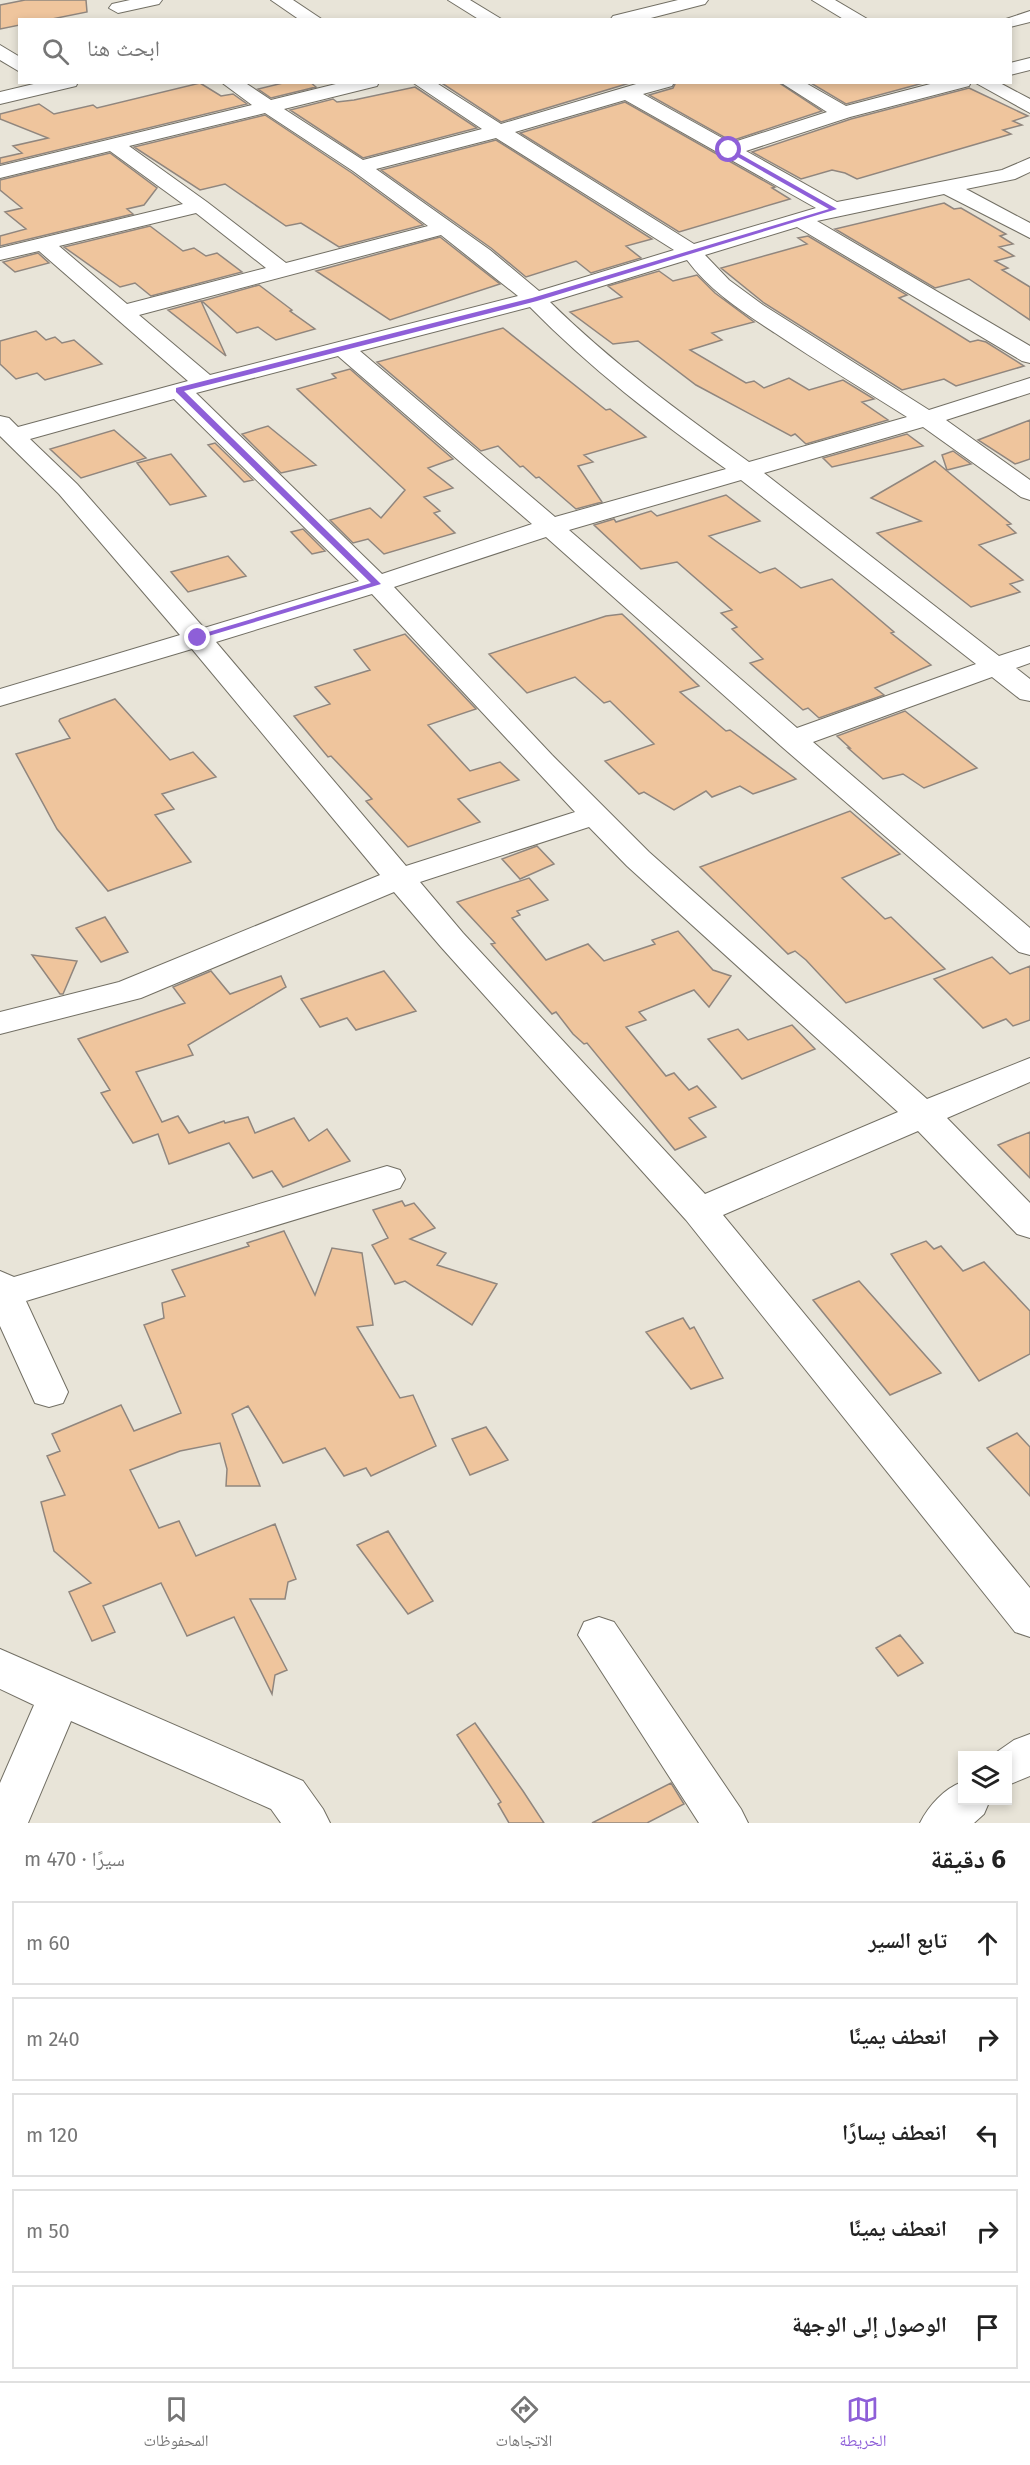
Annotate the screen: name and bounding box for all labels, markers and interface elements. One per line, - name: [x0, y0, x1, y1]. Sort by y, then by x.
- search box: [18, 18, 1012, 84]
- icon: search: [39, 35, 72, 68]
- text: ابحث هنا: [87, 35, 160, 62]
- route start: [715, 136, 741, 162]
- route end: [184, 624, 210, 650]
- map controls: [958, 1751, 1012, 1805]
- button: layers: [958, 1751, 1012, 1805]
- text: 6 دقيقة: [931, 1844, 1006, 1875]
- text: سيرًا · 470 m: [24, 1847, 125, 1871]
- text: تابع السير: [868, 1927, 947, 1954]
- icon: ahead: [971, 1927, 1004, 1960]
- text: 60 m: [26, 1931, 70, 1955]
- text: انعطف يمينًا: [848, 2023, 947, 2050]
- icon: right: [971, 2023, 1004, 2056]
- text: 240 m: [26, 2027, 80, 2051]
- text: انعطف يسارًا: [842, 2119, 947, 2146]
- icon: left: [971, 2119, 1004, 2152]
- text: 120 m: [26, 2123, 78, 2147]
- text: انعطف يمينًا: [848, 2215, 947, 2242]
- icon: right: [971, 2215, 1004, 2248]
- text: 50 m: [26, 2219, 70, 2243]
- text: الوصول إلى الوجهة: [792, 2311, 947, 2338]
- icon: arrive: [971, 2311, 1004, 2344]
- tab: المحفوظات: [144, 2393, 209, 2456]
- tab: الاتجاهات: [496, 2393, 552, 2456]
- tab: الخريطة: [839, 2393, 887, 2456]

